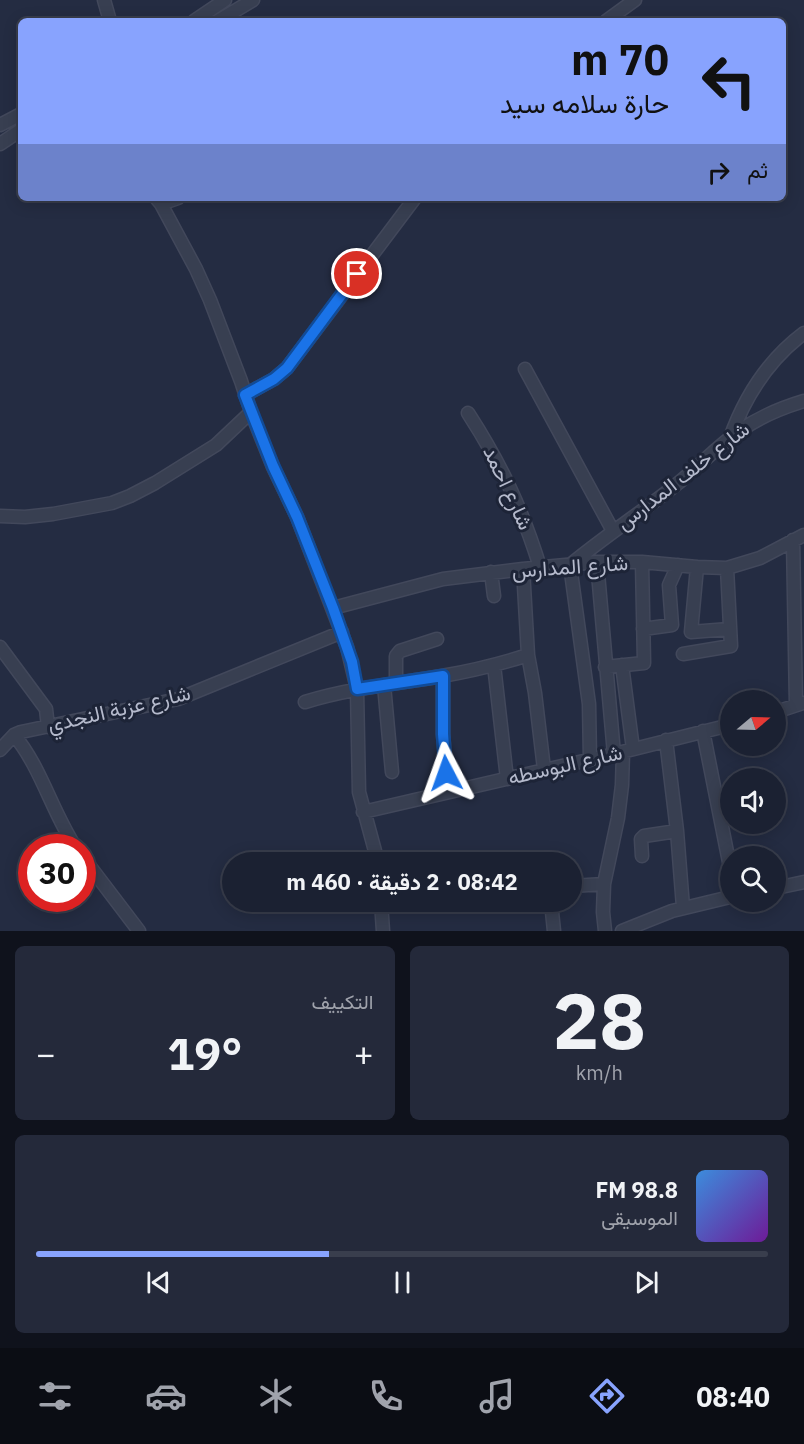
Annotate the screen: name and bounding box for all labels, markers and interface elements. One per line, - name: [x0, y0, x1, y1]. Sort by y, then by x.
- text: 70 m: [571, 32, 669, 87]
- icon: left: [690, 42, 768, 120]
- text: حارة سلامه سيد: [500, 85, 669, 120]
- text: ثم: [747, 155, 768, 184]
- icon: right: [702, 156, 735, 189]
- pin: [331, 248, 382, 299]
- icon: arrive: [340, 257, 373, 290]
- street label: شارع خلف المدارس: [610, 414, 755, 537]
- street label: شارع احمد: [476, 441, 540, 534]
- street label: شارع المدارس: [511, 548, 629, 585]
- street label: شارع عزبة النجدي: [44, 678, 194, 742]
- north arrow: [720, 690, 786, 756]
- map controls: [720, 690, 786, 912]
- street label: شارع البوسطه: [505, 737, 625, 792]
- position arrow: [414, 741, 478, 805]
- button: sound: [720, 768, 786, 834]
- speed limit sign: 30: [18, 834, 96, 912]
- button: search: [720, 846, 786, 912]
- text: 08:42 · 2 دقيقة · 460 m: [286, 867, 518, 896]
- text: 28: [552, 969, 646, 1070]
- text: التكييف: [311, 988, 374, 1015]
- text: 19°: [167, 1024, 242, 1082]
- text: −: [36, 1032, 56, 1075]
- text: +: [354, 1032, 374, 1075]
- text: km/h: [576, 1059, 623, 1086]
- text: 98.8 FM: [595, 1175, 678, 1204]
- text: الموسيقى: [601, 1204, 678, 1231]
- icon: previous: [142, 1266, 175, 1299]
- icon: pause: [386, 1266, 419, 1299]
- icon: next: [630, 1266, 663, 1299]
- icon: filters: [34, 1375, 76, 1417]
- icon: car: [145, 1375, 187, 1417]
- icon: climate: [255, 1375, 297, 1417]
- icon: phone: [365, 1375, 407, 1417]
- icon: music: [476, 1375, 518, 1417]
- icon: directions: [586, 1375, 628, 1417]
- text: 08:40: [696, 1379, 770, 1414]

